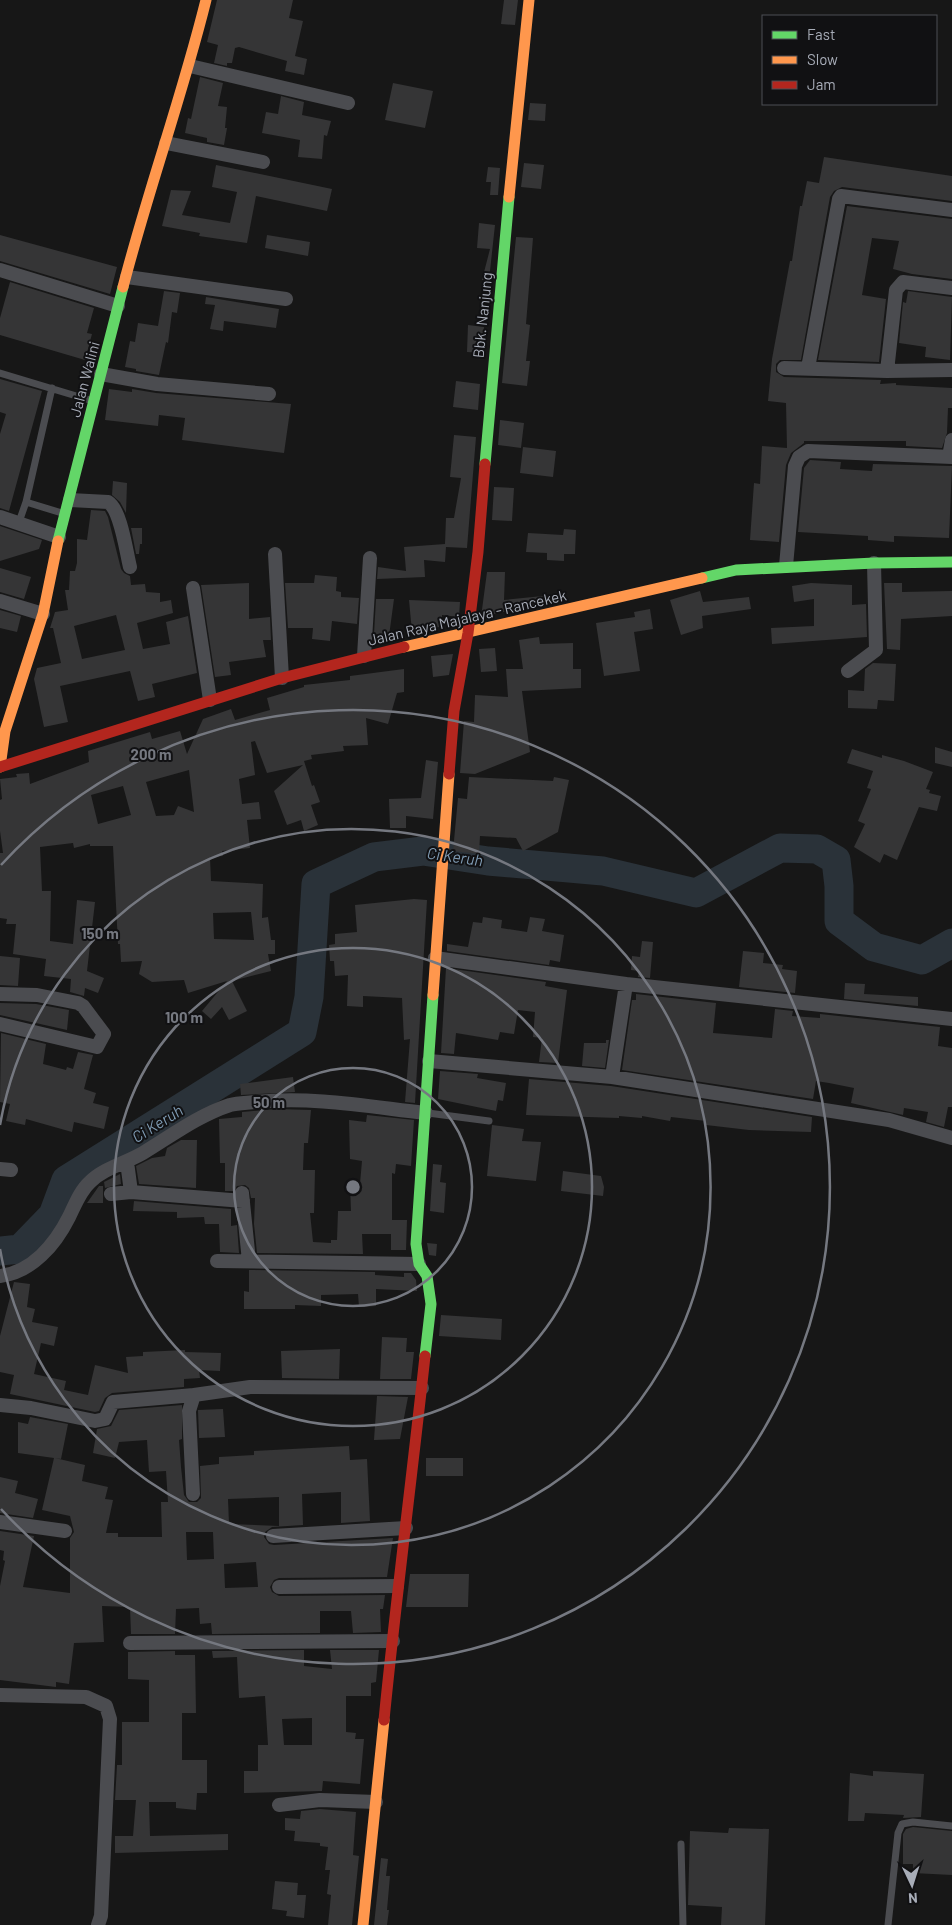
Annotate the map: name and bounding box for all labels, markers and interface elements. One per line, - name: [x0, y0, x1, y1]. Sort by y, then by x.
- legend: [762, 15, 937, 105]
- text: Fast: [807, 25, 835, 43]
- text: Slow: [807, 50, 838, 68]
- text: Jam: [807, 75, 836, 93]
- street label: Bbk. Nanjung: [469, 271, 495, 359]
- street label: Jalan Walini: [65, 339, 103, 419]
- street label: Jalan Raya Majalaya - Rancekek: [366, 585, 568, 649]
- text: 200 m: [130, 745, 172, 763]
- water label: Ci Keruh: [426, 843, 484, 869]
- text: 150 m: [81, 924, 119, 942]
- text: 100 m: [165, 1008, 203, 1026]
- text: 50 m: [253, 1093, 285, 1111]
- water label: Ci Keruh: [128, 1100, 186, 1146]
- centre of rings: [344, 1178, 362, 1196]
- north arrow: [887, 1860, 937, 1910]
- text: N: [908, 1890, 918, 1907]

